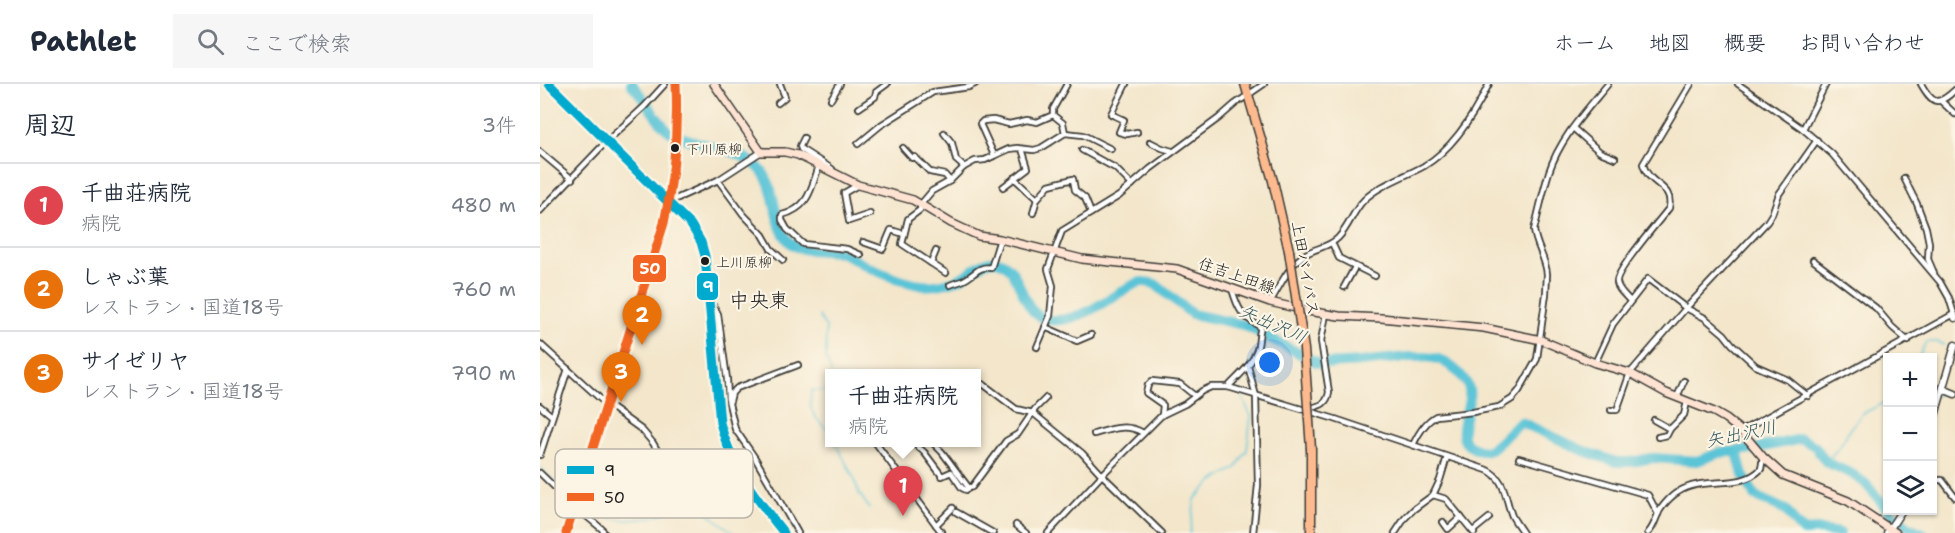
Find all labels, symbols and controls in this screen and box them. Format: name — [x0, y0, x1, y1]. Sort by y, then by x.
search box — [173, 14, 593, 68]
text: Pathlet — [30, 22, 137, 60]
icon: search — [194, 25, 227, 58]
text: ここで検索 — [242, 29, 352, 58]
text: ホーム — [1554, 29, 1616, 57]
text: 地図 — [1649, 29, 1691, 57]
text: 概要 — [1724, 29, 1766, 57]
text: お問い合わせ — [1799, 29, 1925, 57]
text: 周辺 — [24, 107, 76, 142]
text: 3件 — [482, 112, 516, 138]
place label: 下川原柳 — [686, 140, 742, 158]
marker: 下川原柳 — [669, 142, 681, 154]
text: 千曲荘病院 — [81, 178, 191, 207]
text: 1 — [39, 192, 48, 218]
text: 480 m — [451, 192, 516, 218]
text: 病院 — [81, 210, 121, 236]
street label: 上田バイパス — [1287, 219, 1324, 317]
place label: 上川原柳 — [716, 253, 772, 271]
street label: 住吉上田線 — [1196, 253, 1278, 298]
line badge: 50 — [632, 254, 667, 283]
marker: 上川原柳 — [699, 255, 711, 267]
text: 50 — [639, 258, 661, 279]
text: しゃぶ葉 — [81, 262, 169, 291]
line badge: 9 — [696, 272, 719, 301]
text: 2 — [37, 276, 51, 302]
text: 760 m — [451, 276, 516, 302]
text: 9 — [702, 276, 714, 297]
district label: 中央東 — [729, 287, 789, 313]
text: レストラン · 国道18号 — [81, 294, 284, 320]
pin: 2 — [622, 296, 662, 345]
water label: 矢出沢川 — [1235, 298, 1311, 350]
text: サイゼリヤ — [81, 346, 190, 375]
your location — [1255, 348, 1284, 377]
pin: 3 — [602, 352, 640, 402]
map controls — [1883, 353, 1937, 515]
button: + — [1883, 353, 1937, 407]
text: 3 — [37, 360, 51, 386]
text: 790 m — [451, 360, 516, 386]
popup — [825, 369, 981, 447]
text: レストラン · 国道18号 — [81, 378, 284, 404]
text: 千曲荘病院 — [848, 381, 958, 410]
button: − — [1883, 407, 1937, 461]
text: 病院 — [848, 413, 888, 439]
water label: 矢出沢川 — [1703, 415, 1779, 453]
legend — [555, 449, 753, 518]
text: 9 — [604, 460, 615, 481]
button: layers — [1883, 461, 1937, 515]
pin: 1 — [884, 466, 922, 516]
text: 50 — [604, 487, 625, 508]

